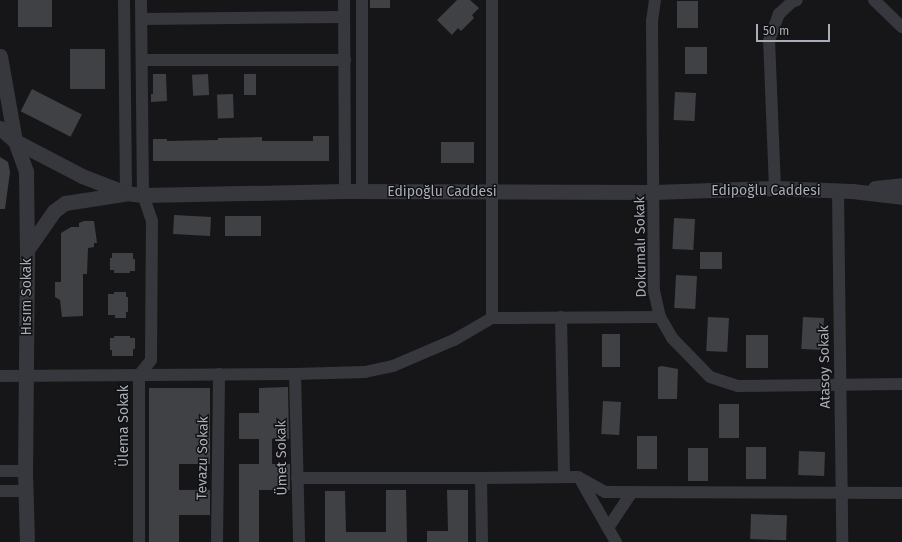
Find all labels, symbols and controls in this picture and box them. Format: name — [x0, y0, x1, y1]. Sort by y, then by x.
scale bar — [758, 16, 832, 42]
text: 50 m — [763, 24, 789, 38]
street label: Edipoğlu Caddesi — [711, 183, 821, 199]
street label: Edipoğlu Caddesi — [387, 184, 497, 200]
street label: Dokumalı Sokak — [632, 196, 650, 298]
street label: Hısım Sokak — [19, 258, 35, 336]
street label: Atasoy Sokak — [816, 325, 834, 409]
street label: Ülema Sokak — [116, 385, 132, 467]
street label: Tevazu Sokak — [194, 416, 212, 500]
street label: Ümet Sokak — [273, 420, 291, 496]

